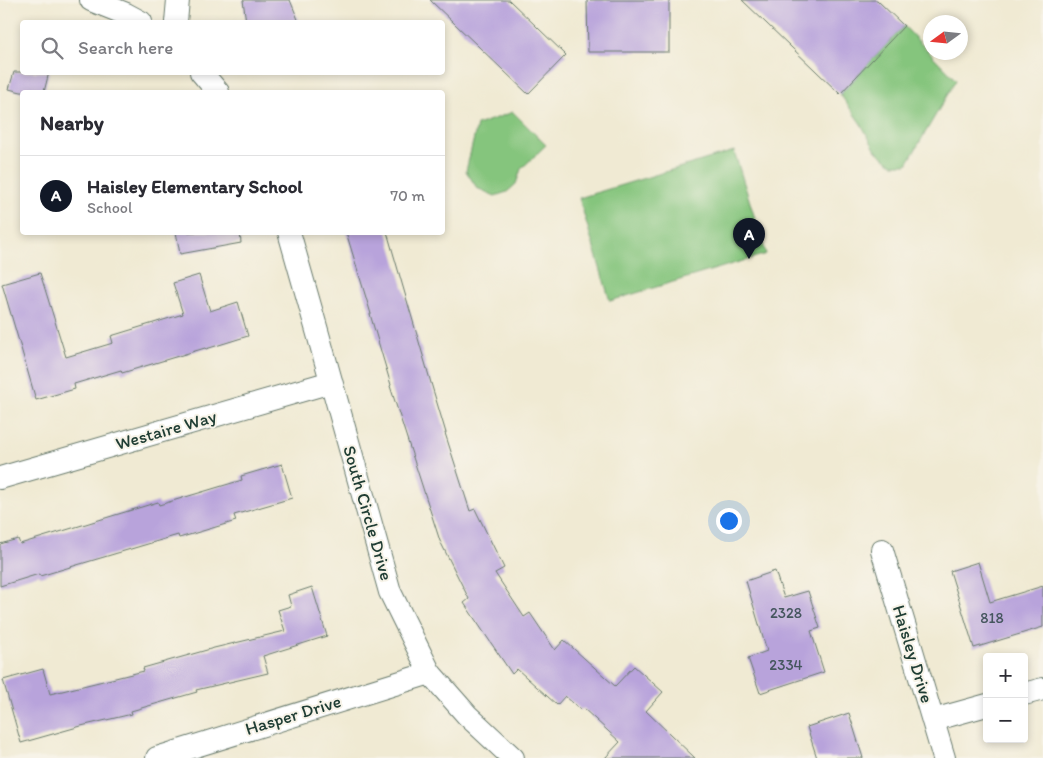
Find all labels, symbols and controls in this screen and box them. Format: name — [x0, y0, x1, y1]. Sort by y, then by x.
north arrow — [923, 15, 968, 60]
search box — [20, 20, 445, 75]
icon: search — [38, 34, 66, 62]
text: Search here — [78, 36, 173, 59]
text: Nearby — [40, 110, 104, 135]
text: Haisley Elementary School — [87, 175, 303, 198]
text: A — [51, 186, 61, 205]
text: 70 m — [390, 186, 425, 205]
text: School — [87, 198, 133, 217]
pin: A — [733, 218, 765, 259]
street label: Westaire Way — [113, 405, 220, 455]
street label: South Circle Drive — [338, 443, 398, 583]
your location — [716, 508, 742, 534]
street label: Haisley Drive — [888, 602, 938, 706]
house number: 2328 — [770, 604, 802, 622]
house number: 818 — [980, 609, 1004, 627]
map controls — [983, 653, 1028, 743]
button: + — [983, 653, 1028, 698]
house number: 2334 — [769, 656, 803, 674]
street label: Hasper Drive — [242, 690, 344, 740]
button: − — [983, 698, 1028, 743]

